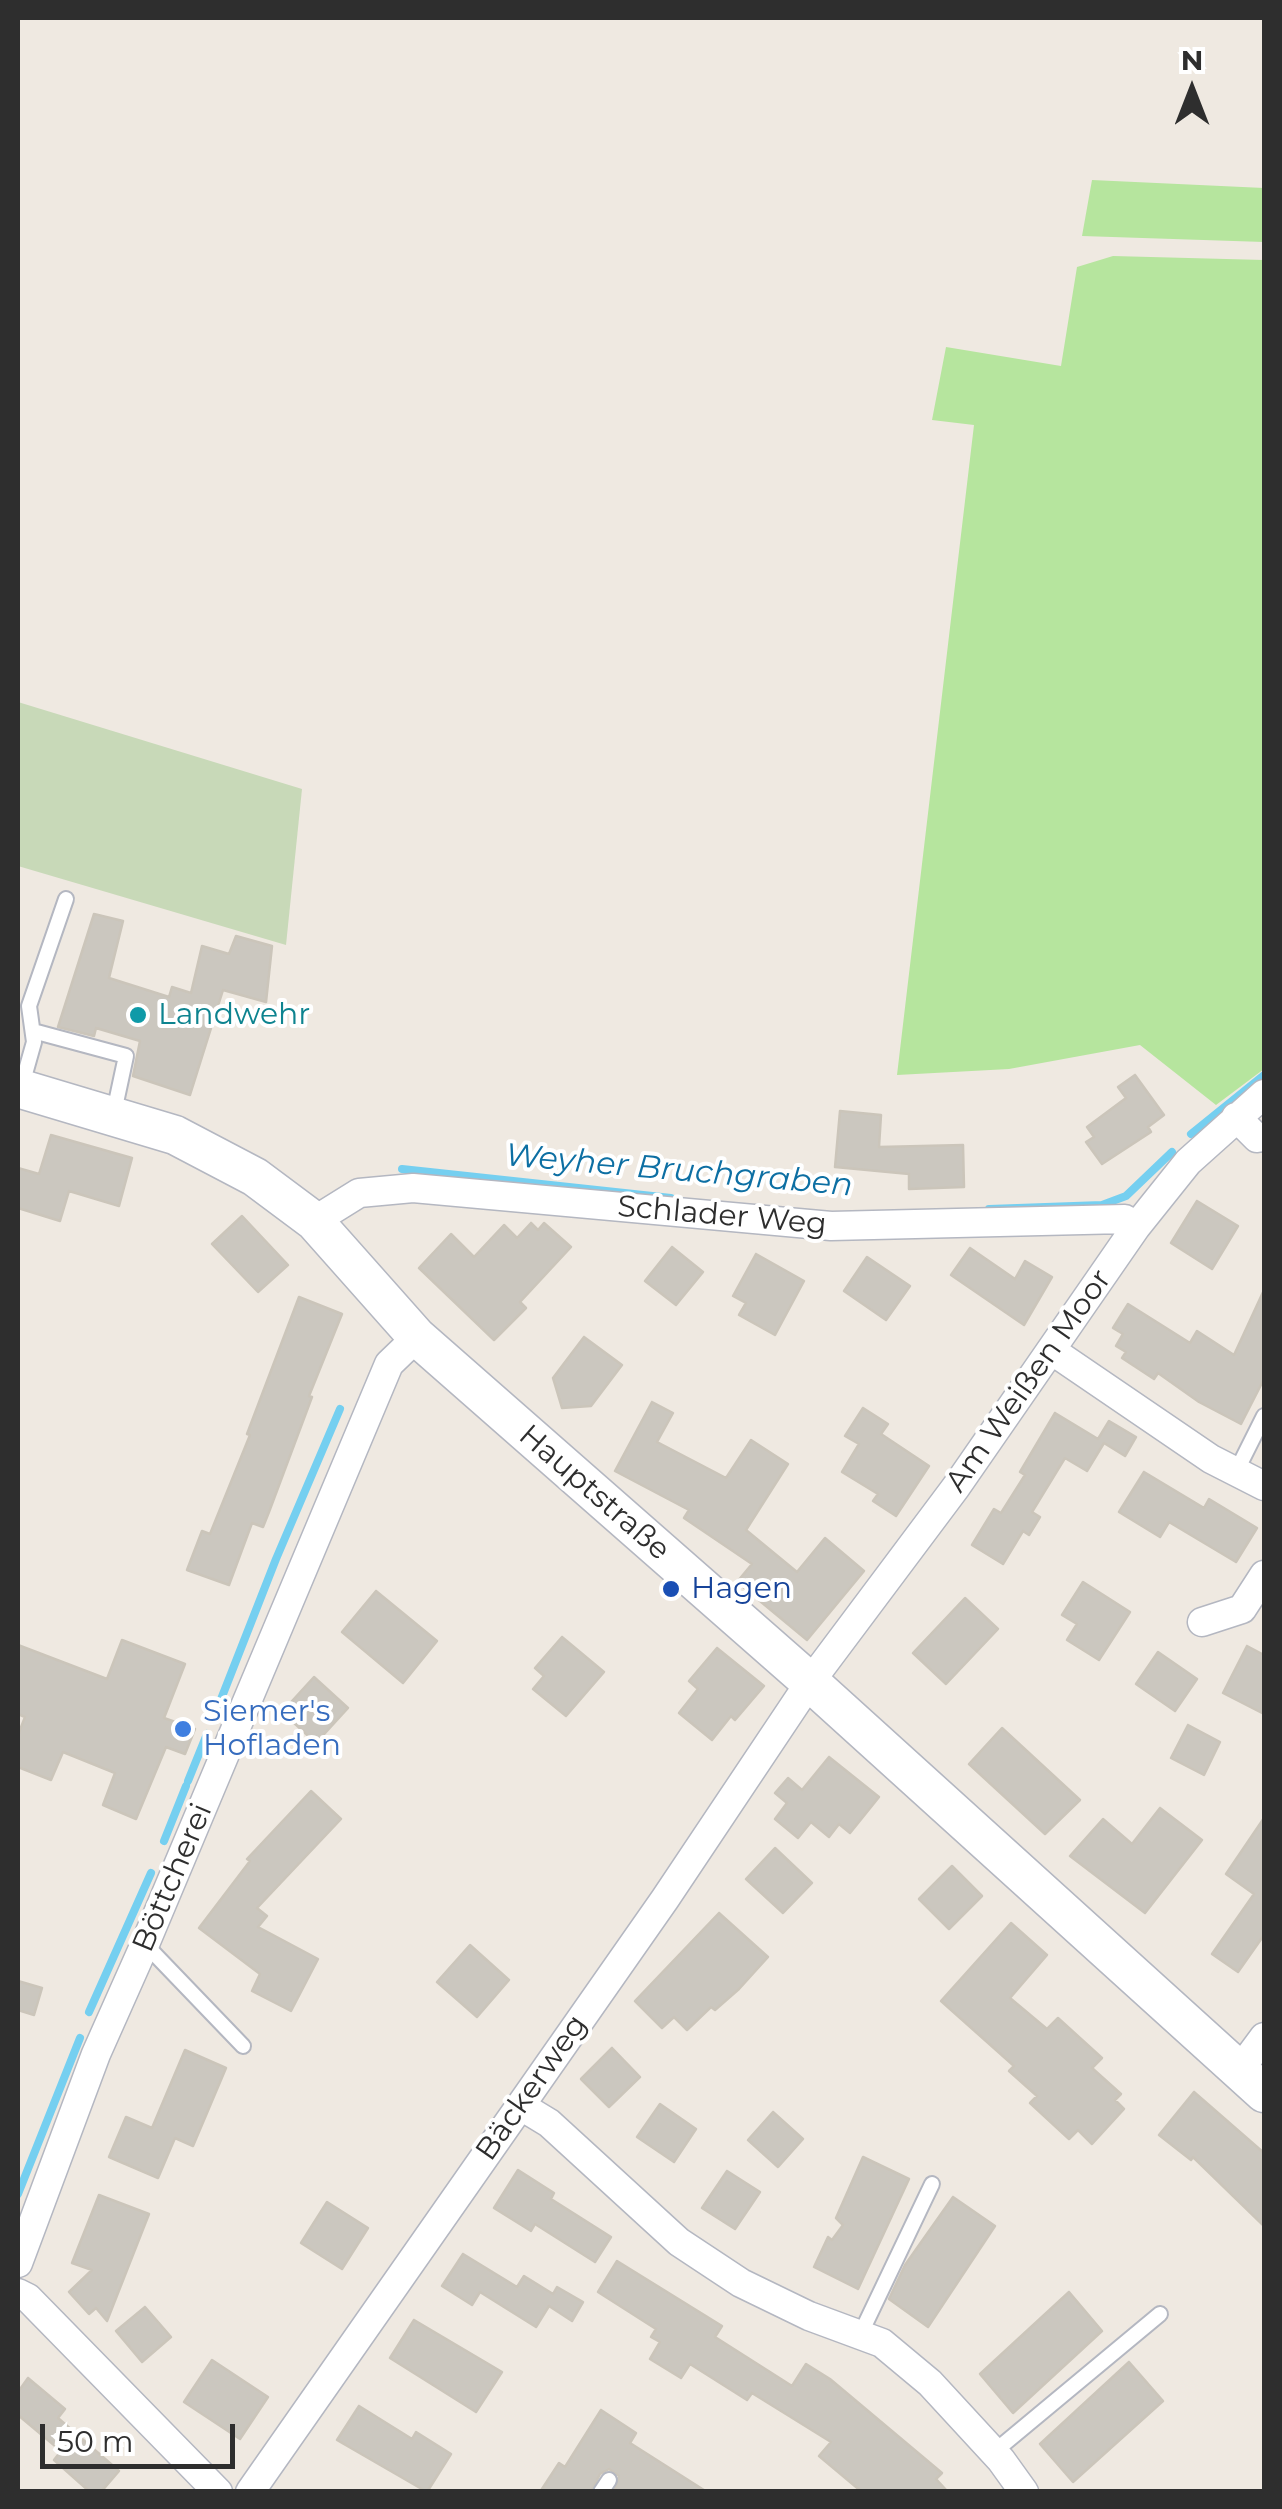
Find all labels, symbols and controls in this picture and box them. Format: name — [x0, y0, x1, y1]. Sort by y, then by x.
north arrow — [1142, 40, 1242, 140]
text: N — [1181, 43, 1203, 77]
place label: Landwehr — [158, 997, 310, 1033]
marker: Landwehr — [127, 1004, 149, 1026]
water label: Weyher Bruchgraben — [504, 1137, 854, 1205]
street label: Schlader Weg — [616, 1189, 828, 1243]
street label: Am Weißen Moor — [939, 1263, 1119, 1499]
street label: Hauptstraße — [511, 1418, 677, 1568]
place label: Hagen — [691, 1571, 792, 1607]
marker: Hagen — [660, 1578, 682, 1600]
place label: Siemer's Hofladen — [203, 1694, 341, 1764]
marker: Siemer's Hofladen — [172, 1718, 194, 1740]
street label: Böttcherei — [126, 1798, 220, 1958]
street label: Bäckerweg — [469, 2008, 595, 2168]
scale bar — [45, 2404, 240, 2466]
text: 50 m — [57, 2423, 134, 2460]

